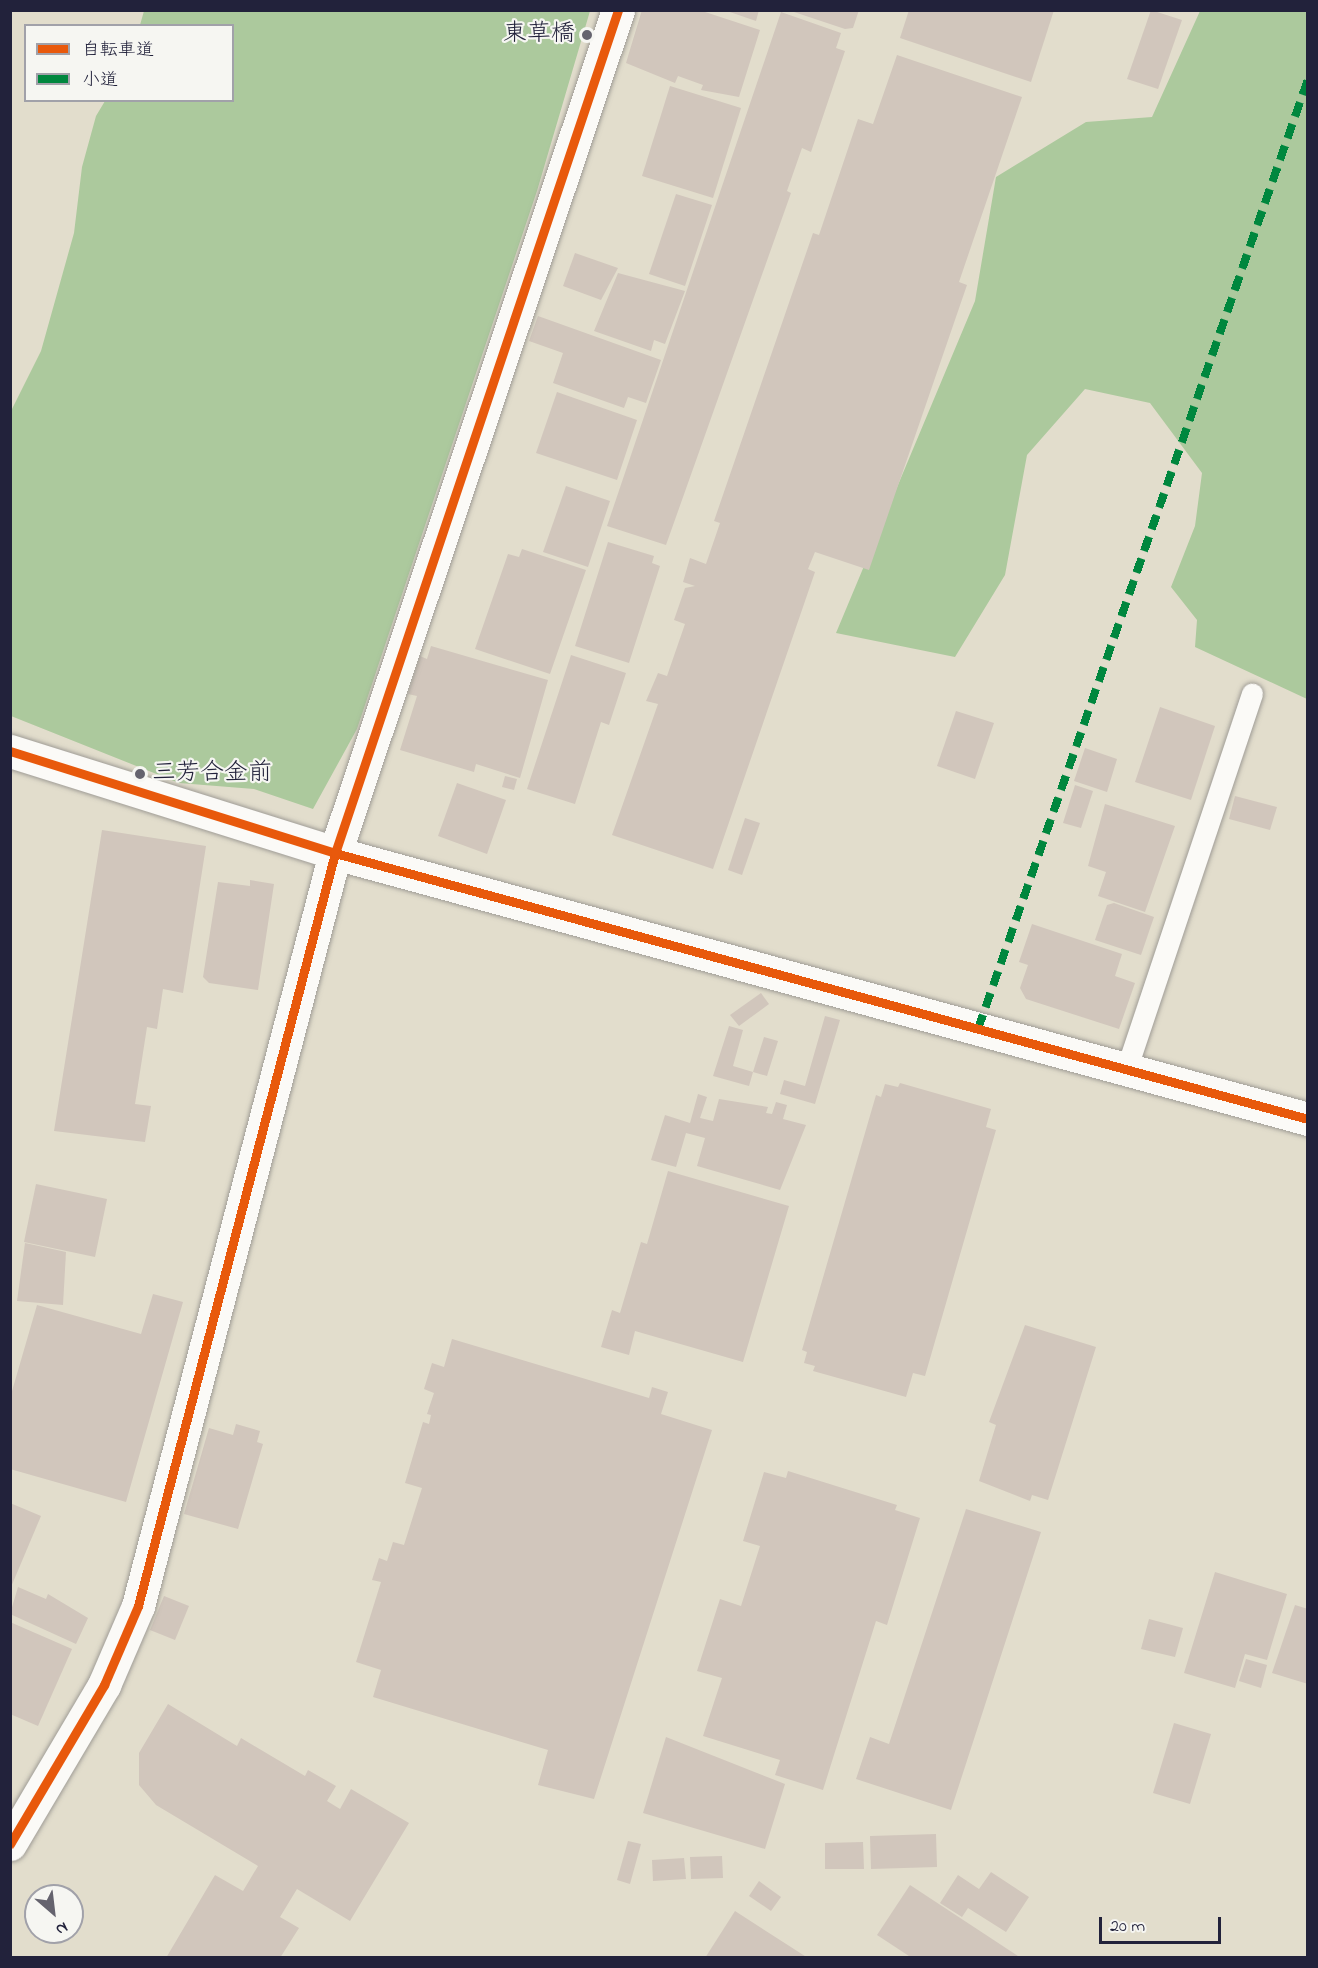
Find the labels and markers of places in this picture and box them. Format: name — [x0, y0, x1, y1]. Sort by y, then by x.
place label: 東草橋 — [503, 21, 575, 49]
marker: 東草橋 — [580, 28, 594, 42]
place label: 三芳合金前 — [152, 760, 272, 788]
marker: 三芳合金前 — [133, 767, 147, 781]

